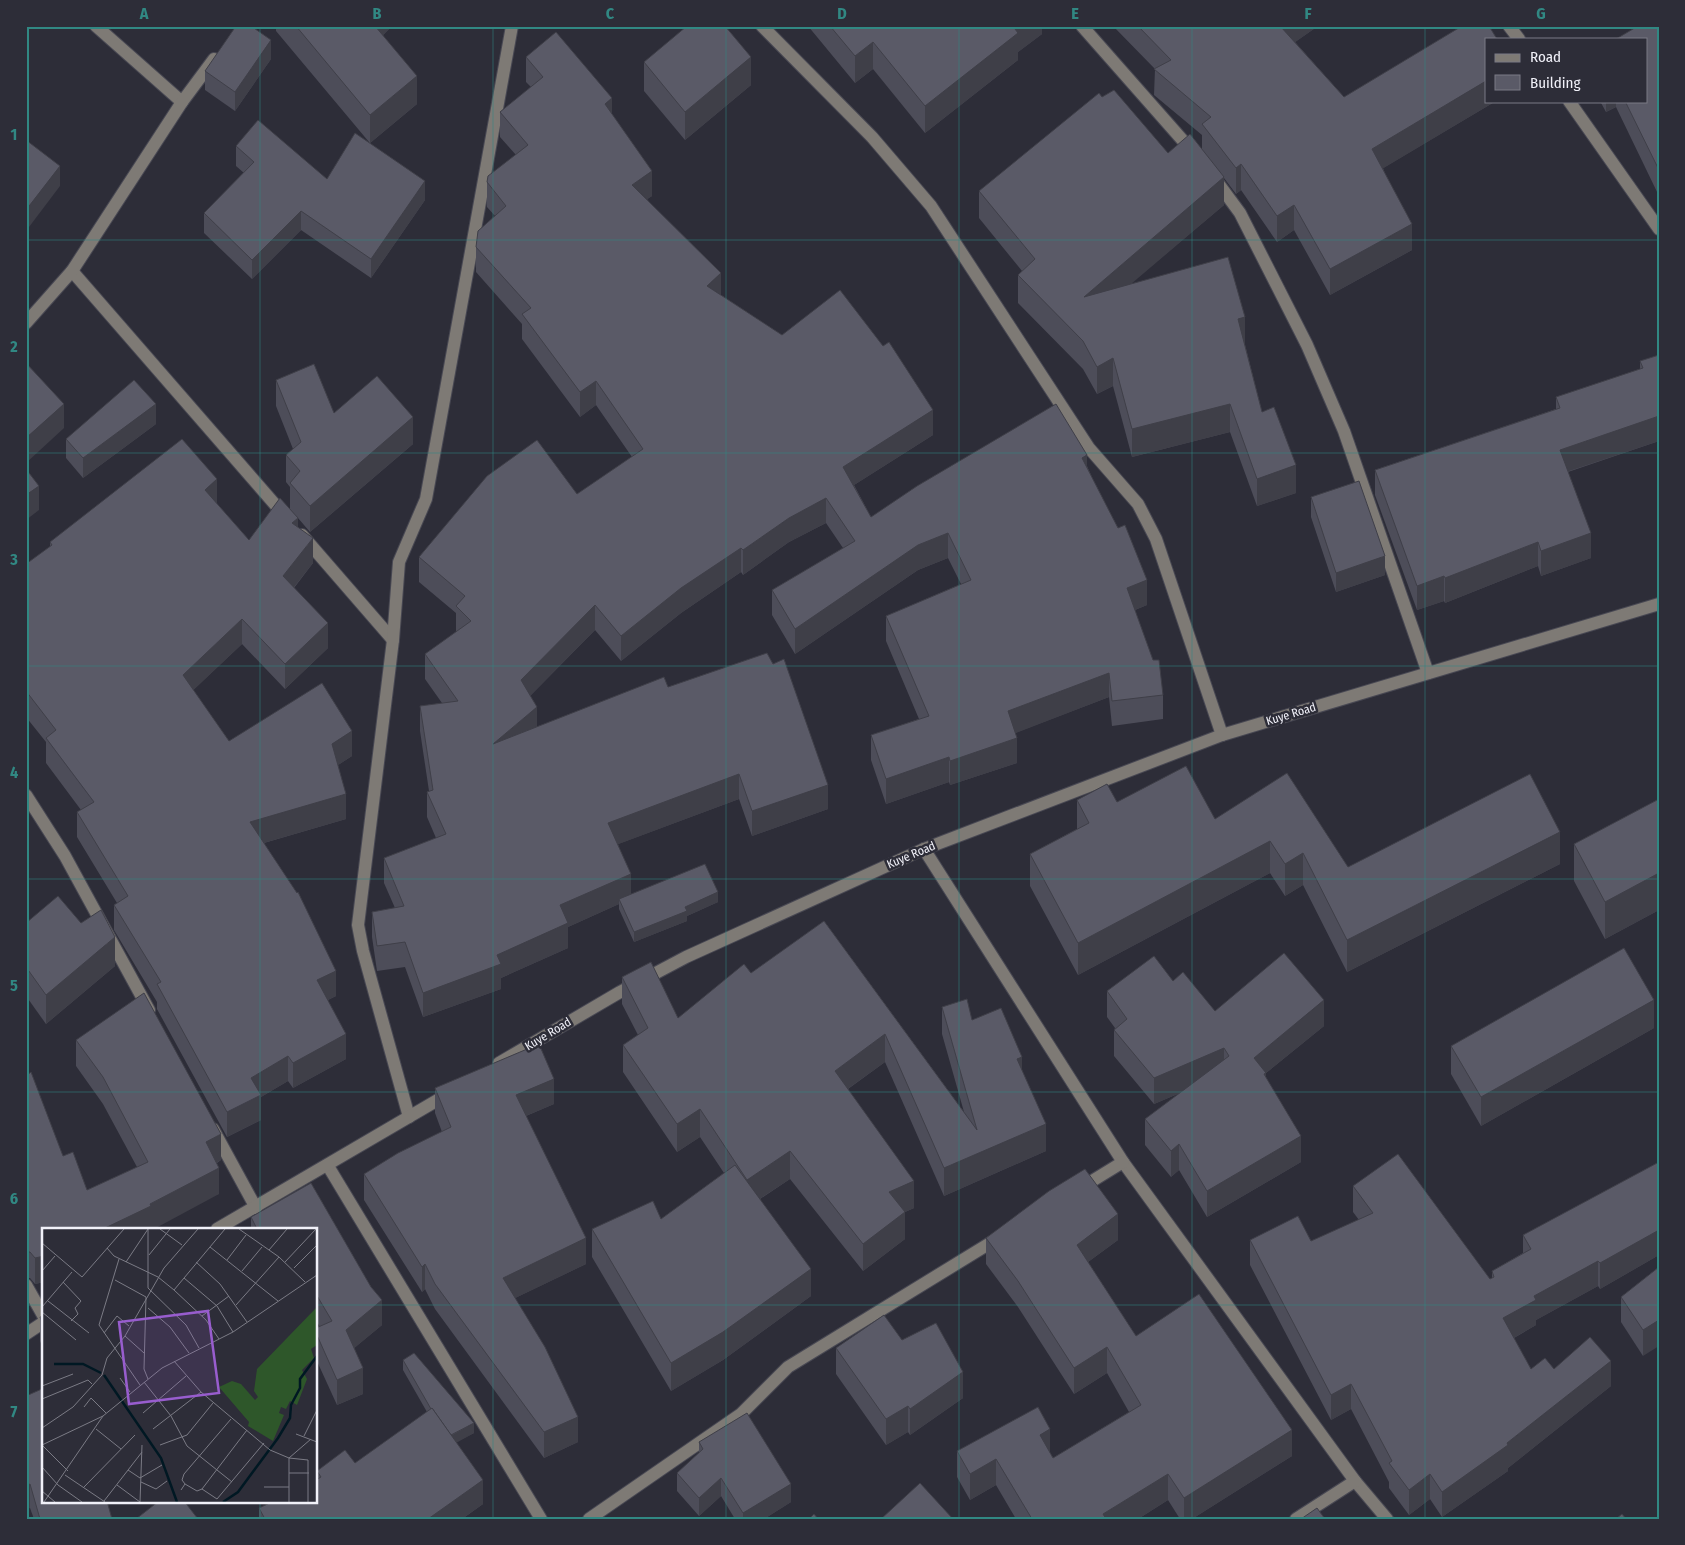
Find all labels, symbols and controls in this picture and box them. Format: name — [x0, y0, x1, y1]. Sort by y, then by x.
text: A — [139, 4, 149, 23]
text: B — [373, 4, 382, 23]
text: C — [606, 4, 615, 23]
text: D — [837, 4, 847, 23]
text: E — [1071, 4, 1079, 23]
text: F — [1304, 4, 1312, 23]
text: G — [1536, 4, 1546, 23]
legend — [1485, 38, 1648, 102]
text: Road — [1530, 48, 1561, 66]
text: Building — [1530, 74, 1581, 92]
text: 1 — [11, 125, 17, 144]
text: 2 — [9, 337, 18, 356]
text: 3 — [9, 550, 18, 569]
street label: Kuye Road — [1264, 700, 1318, 728]
text: 4 — [10, 763, 18, 782]
street label: Kuye Road — [885, 839, 937, 871]
text: 5 — [10, 976, 18, 995]
street label: Kuye Road — [522, 1015, 574, 1053]
text: 6 — [10, 1189, 18, 1208]
inset map — [42, 1228, 318, 1502]
text: 7 — [11, 1402, 18, 1421]

